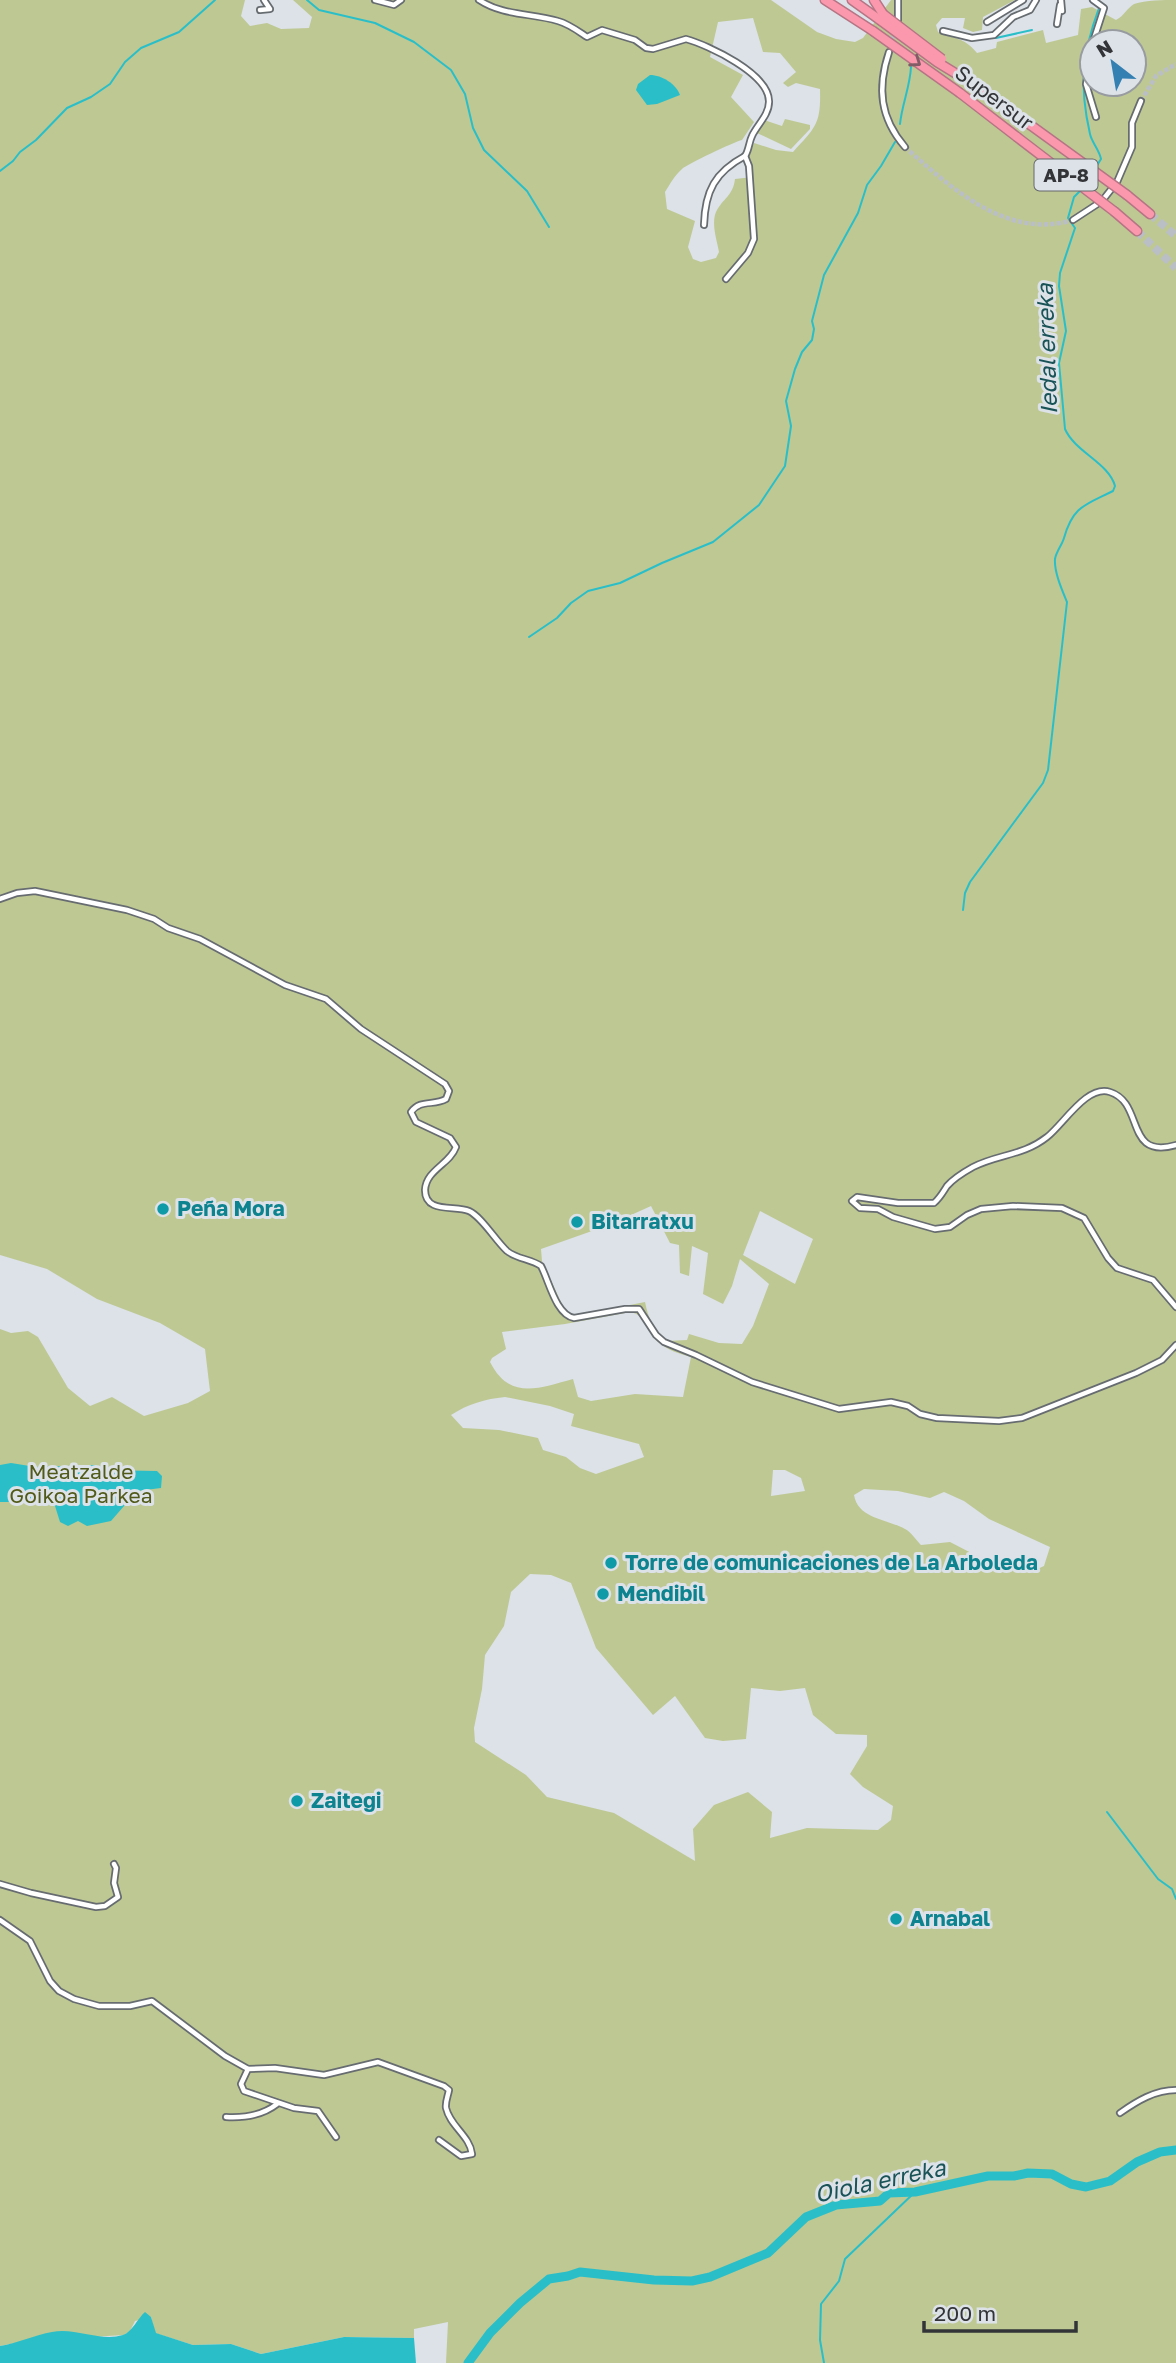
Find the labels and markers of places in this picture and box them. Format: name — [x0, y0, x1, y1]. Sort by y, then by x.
place label: Peña Mora — [177, 1195, 285, 1221]
marker: Peña Mora — [155, 1201, 171, 1217]
place label: Bitarratxu — [591, 1208, 694, 1234]
marker: Bitarratxu — [569, 1214, 585, 1230]
place label: Torre de comunicaciones de La Arboleda — [625, 1549, 1038, 1575]
marker: Torre de comunicaciones de La Arboleda — [603, 1555, 619, 1571]
place label: Mendibil — [617, 1580, 705, 1606]
marker: Mendibil — [595, 1586, 611, 1602]
place label: Zaitegi — [311, 1787, 382, 1813]
marker: Zaitegi — [289, 1793, 305, 1809]
place label: Arnabal — [910, 1905, 990, 1931]
marker: Arnabal — [888, 1911, 904, 1927]

